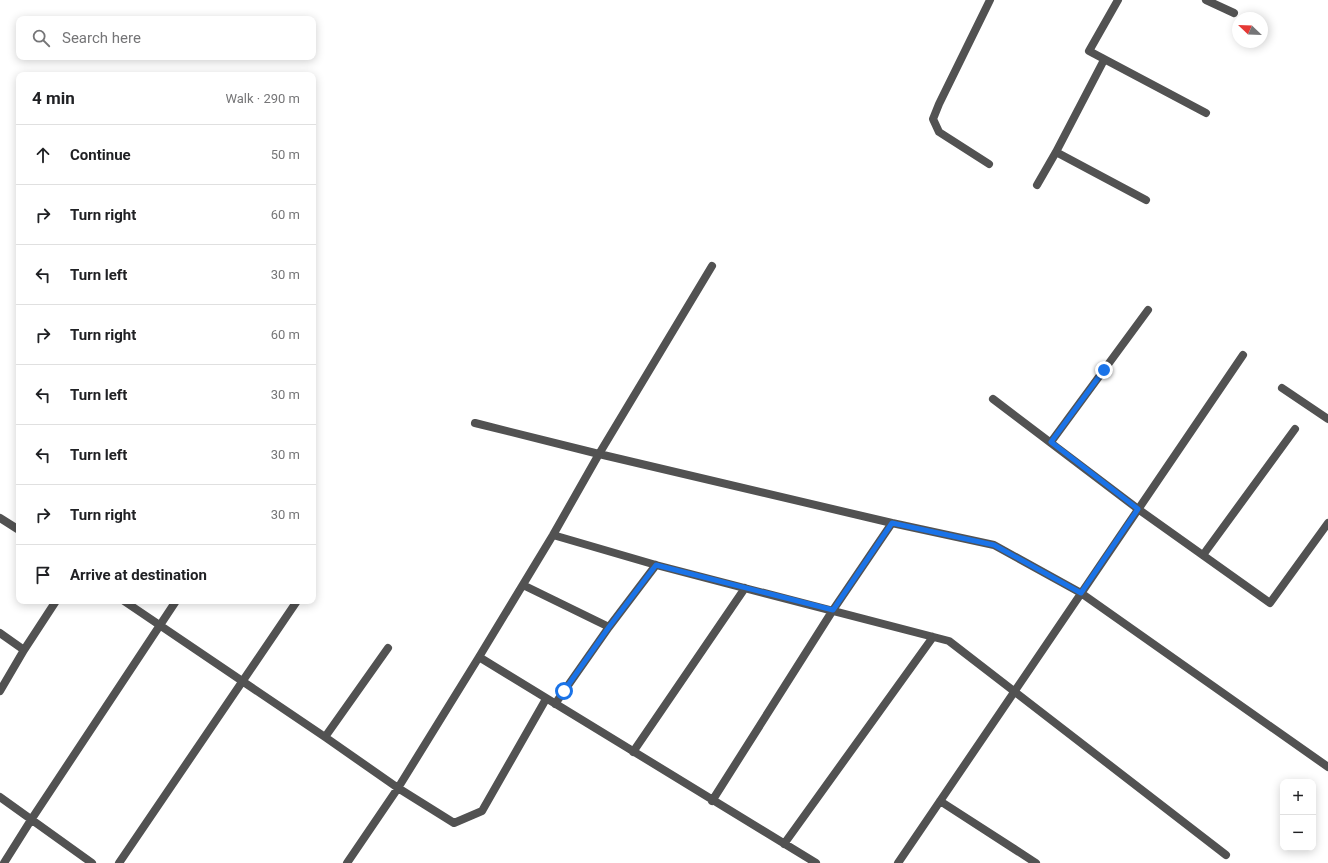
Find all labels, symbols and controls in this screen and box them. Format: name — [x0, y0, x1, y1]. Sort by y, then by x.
north arrow — [1232, 12, 1268, 48]
search box — [16, 16, 316, 60]
icon: search — [30, 27, 52, 49]
text: Search here — [62, 29, 141, 47]
text: 4 min — [32, 88, 75, 108]
text: Walk · 290 m — [225, 91, 300, 106]
icon: ahead — [32, 144, 54, 166]
text: Continue — [70, 146, 131, 164]
text: 50 m — [271, 147, 300, 162]
icon: right — [32, 204, 54, 226]
text: Turn right — [70, 206, 136, 224]
text: 60 m — [271, 207, 300, 222]
icon: left — [32, 264, 54, 286]
text: Turn left — [70, 266, 127, 284]
text: 30 m — [271, 267, 300, 282]
icon: right — [32, 324, 54, 346]
text: Turn right — [70, 326, 136, 344]
text: 60 m — [271, 327, 300, 342]
route end — [1095, 361, 1113, 379]
icon: left — [32, 384, 54, 406]
text: Turn left — [70, 386, 127, 404]
text: 30 m — [271, 387, 300, 402]
icon: left — [32, 444, 54, 466]
text: Turn left — [70, 446, 127, 464]
text: 30 m — [271, 447, 300, 462]
icon: right — [32, 504, 54, 526]
text: Turn right — [70, 506, 136, 524]
text: 30 m — [271, 507, 300, 522]
icon: arrive — [32, 564, 54, 586]
text: Arrive at destination — [70, 566, 207, 584]
route start — [555, 682, 573, 700]
map controls — [1280, 779, 1316, 851]
button: + — [1280, 779, 1316, 815]
button: − — [1280, 815, 1316, 851]

